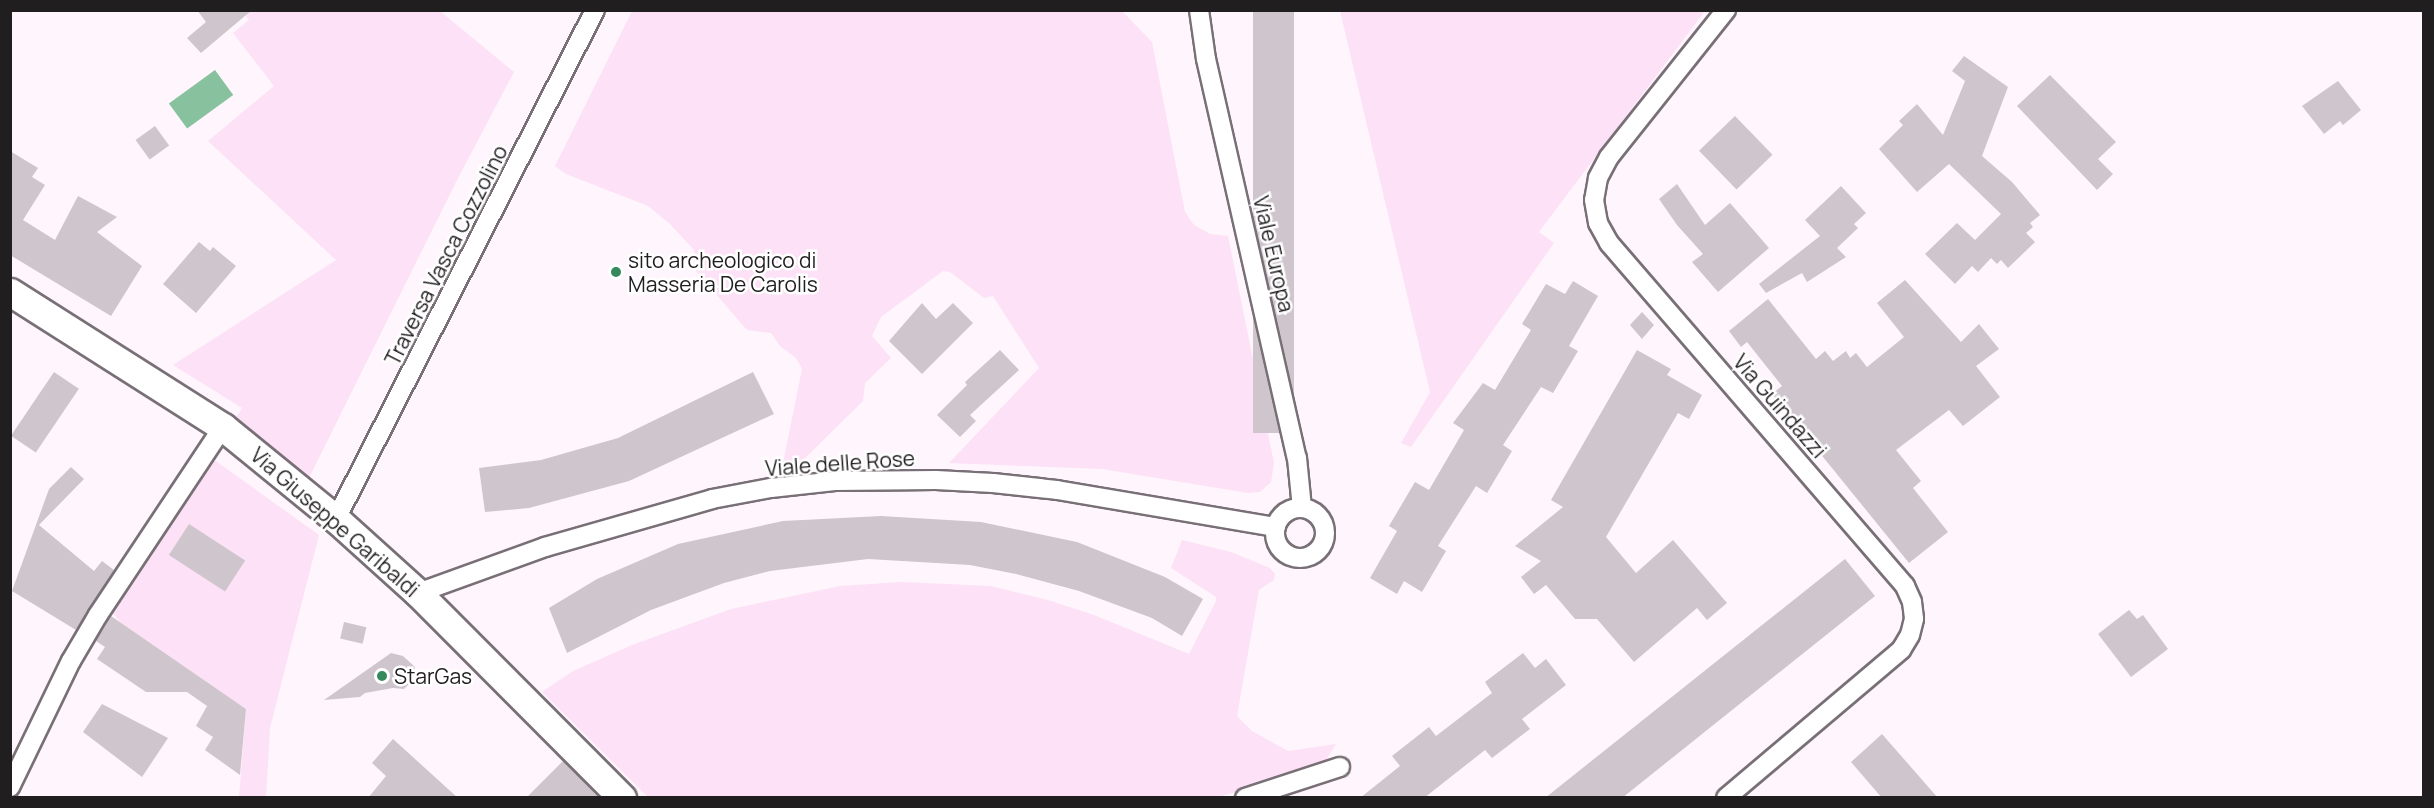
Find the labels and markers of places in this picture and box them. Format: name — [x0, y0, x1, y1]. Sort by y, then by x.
place label: sito archeologico di Masseria De Carolis — [628, 247, 818, 297]
marker: sito archeologico di Masseria De Carolis — [609, 265, 623, 279]
place label: StarGas — [394, 663, 472, 689]
marker: StarGas — [375, 669, 389, 683]

